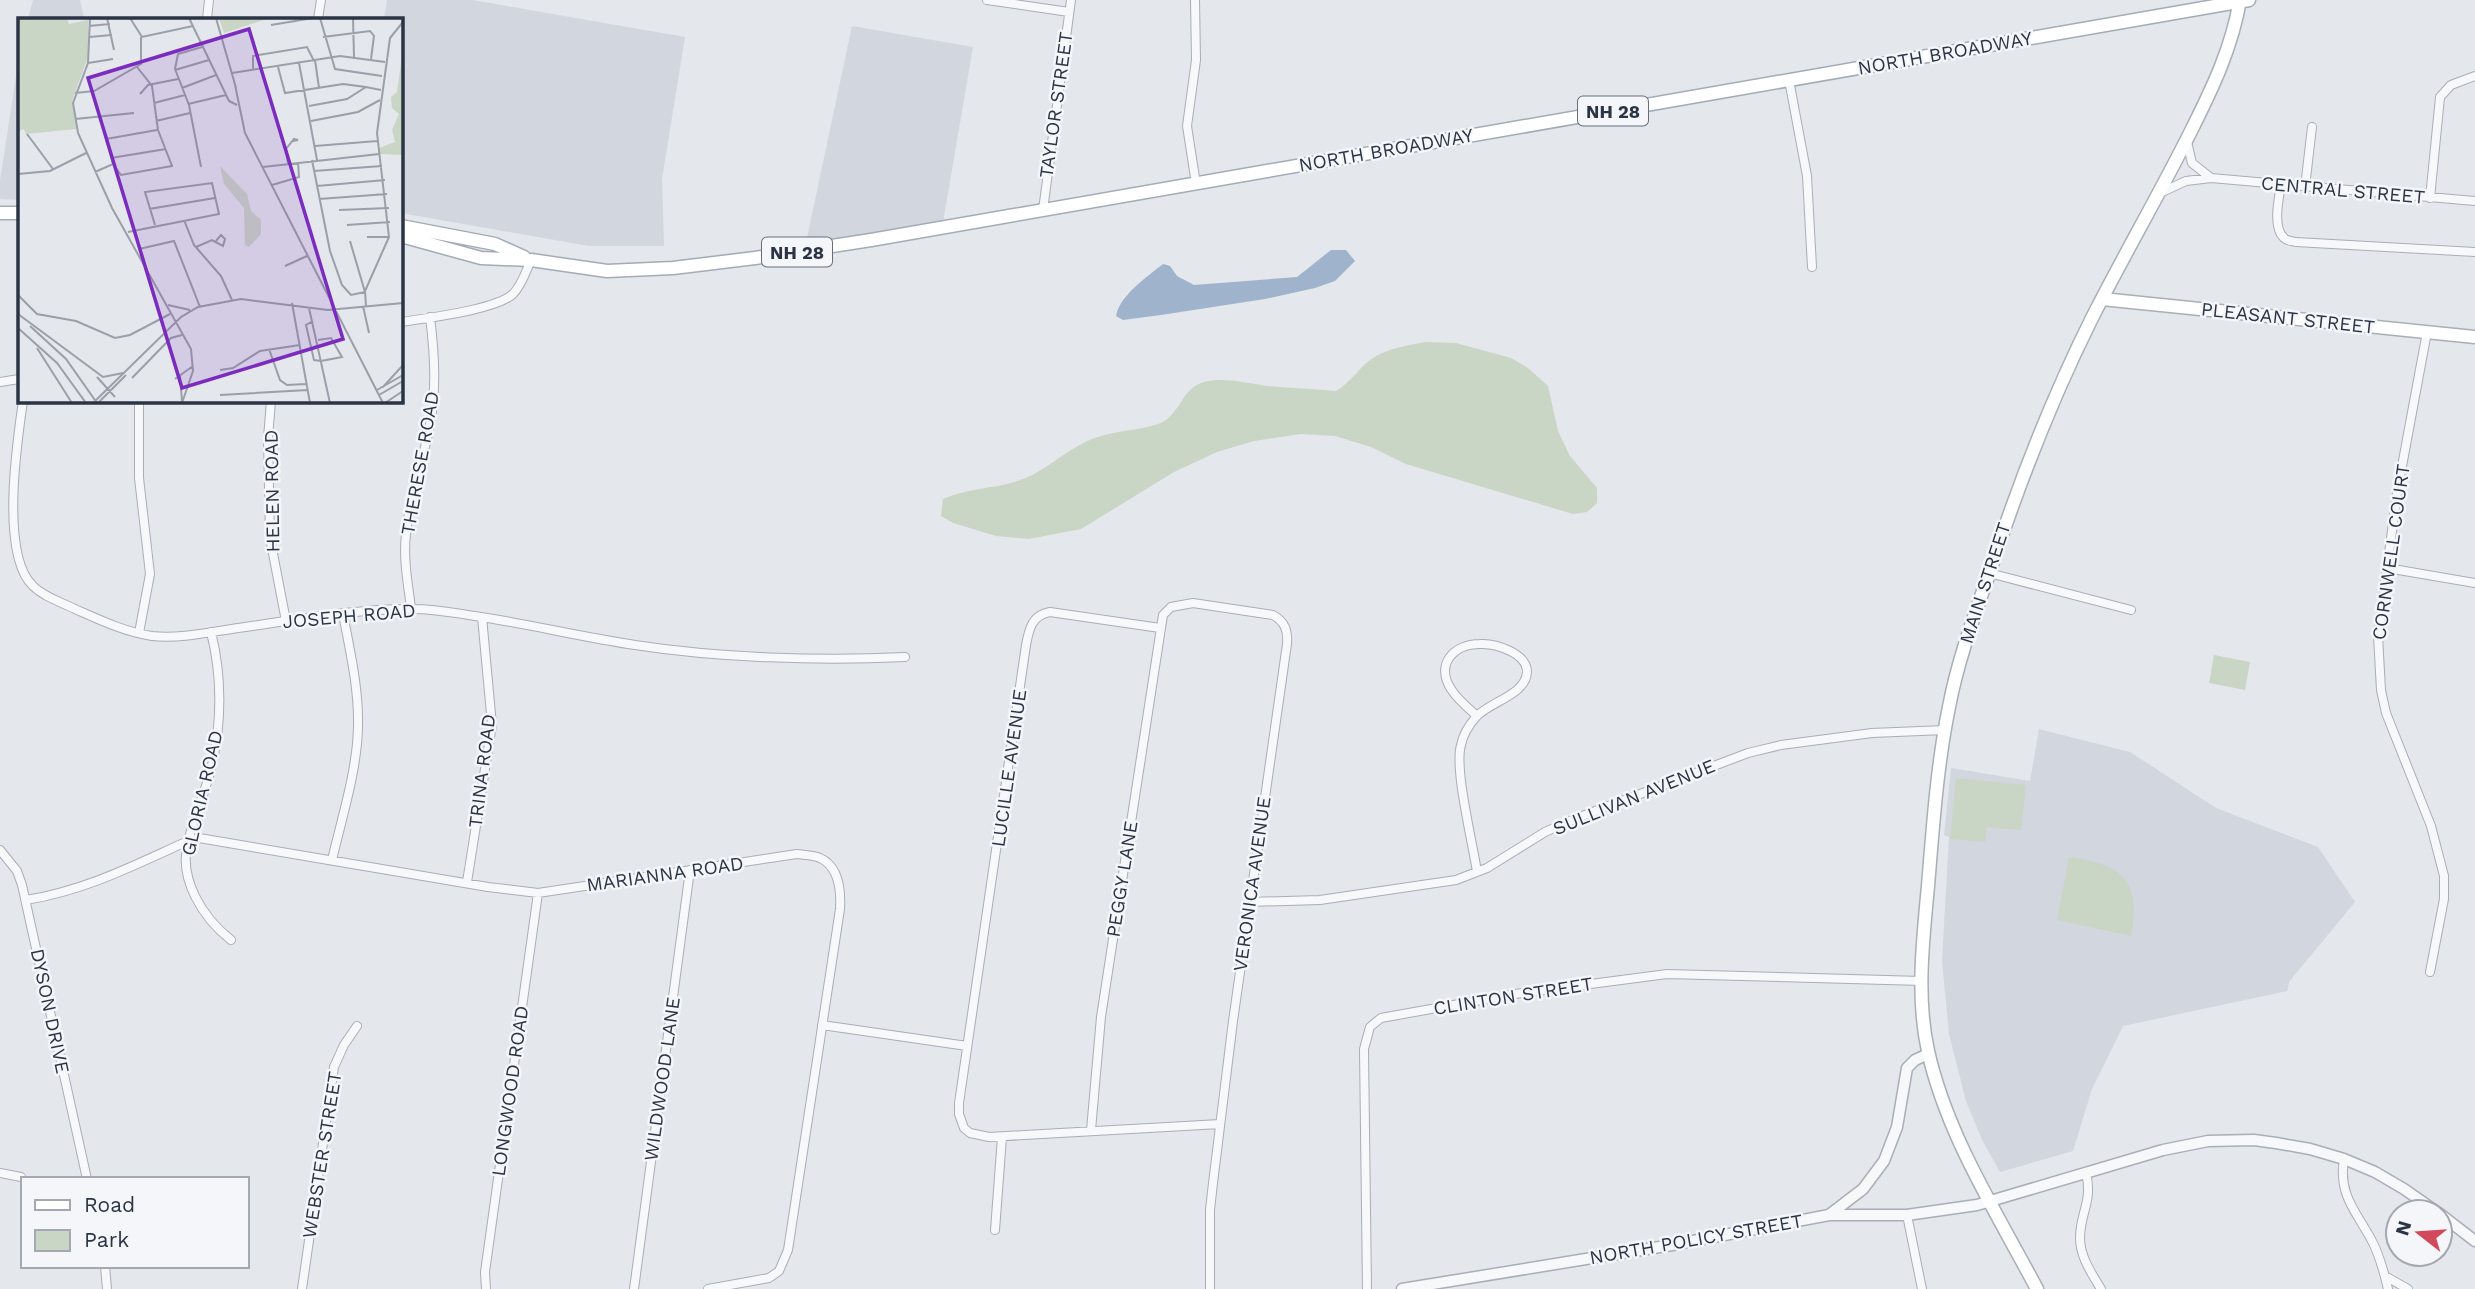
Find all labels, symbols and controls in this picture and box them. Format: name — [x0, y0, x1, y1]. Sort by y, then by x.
inset map — [18, 18, 402, 402]
street label: NORTH BROADWAY — [1856, 26, 2034, 80]
street label: TAYLOR STREET — [1034, 30, 1078, 180]
road number: NH 28 — [1578, 96, 1648, 126]
street label: NORTH BROADWAY — [1297, 123, 1475, 177]
street label: CENTRAL STREET — [2260, 171, 2426, 209]
road number: NH 28 — [762, 238, 832, 266]
street label: PLEASANT STREET — [2200, 297, 2376, 339]
street label: THERESE ROAD — [396, 389, 444, 537]
street label: HELEN ROAD — [259, 430, 285, 552]
street label: CORNWELL COURT — [2367, 463, 2415, 641]
street label: MAIN STREET — [1955, 519, 2015, 647]
street label: JOSEPH ROAD — [281, 599, 417, 633]
street label: LUCILLE AVENUE — [987, 688, 1031, 848]
street label: TRINA ROAD — [464, 713, 500, 829]
street label: GLORIA ROAD — [176, 728, 228, 858]
street label: SULLIVAN AVENUE — [1550, 754, 1718, 840]
street label: VERONICA AVENUE — [1228, 795, 1276, 973]
street label: PEGGY LANE — [1101, 819, 1143, 939]
street label: MARIANNA ROAD — [585, 852, 745, 896]
street label: DYSON DRIVE — [26, 946, 74, 1076]
street label: CLINTON STREET — [1432, 972, 1594, 1020]
street label: WILDWOOD LANE — [639, 995, 685, 1163]
street label: LONGWOOD ROAD — [487, 1004, 533, 1178]
street label: WEBSTER STREET — [297, 1070, 347, 1240]
legend — [21, 1177, 248, 1268]
text: Road — [84, 1192, 135, 1217]
north arrow — [2384, 1198, 2454, 1268]
street label: NORTH POLICY STREET — [1588, 1209, 1804, 1269]
text: N — [2390, 1218, 2416, 1238]
text: Park — [84, 1227, 129, 1252]

